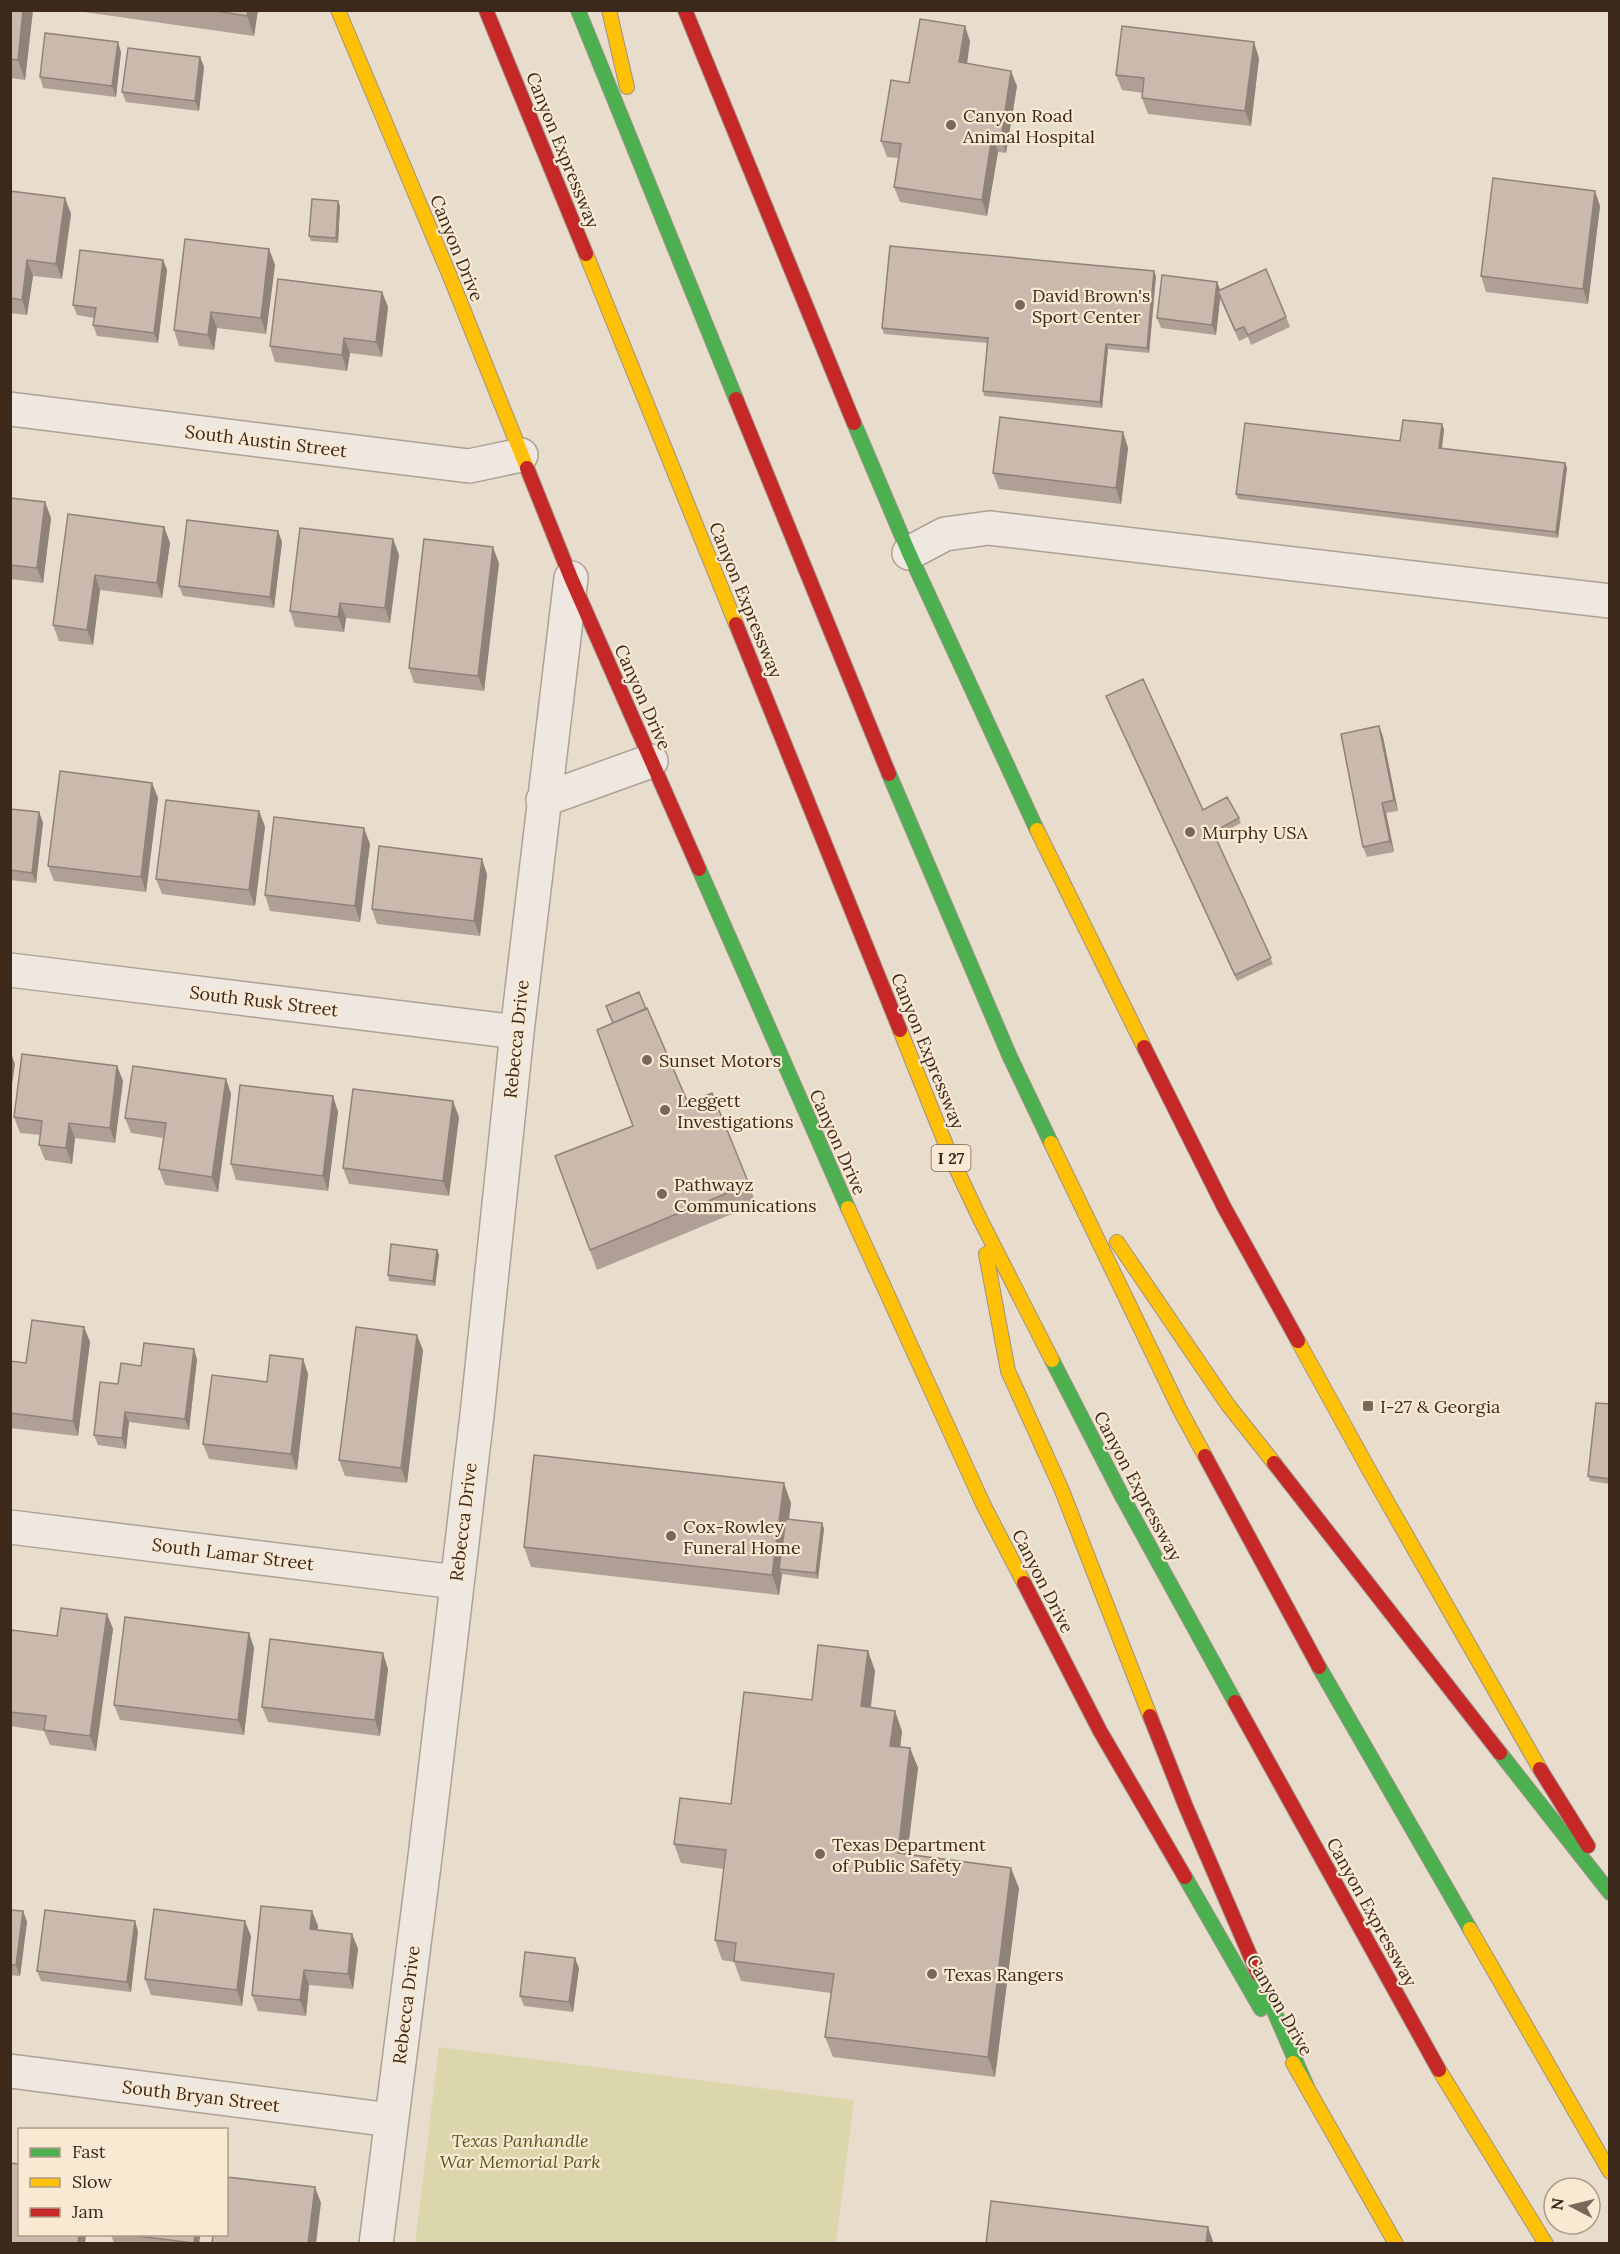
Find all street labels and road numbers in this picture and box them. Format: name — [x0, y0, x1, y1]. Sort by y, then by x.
street label: Canyon Expressway — [521, 68, 605, 232]
street label: Canyon Drive — [425, 191, 489, 305]
street label: South Austin Street — [184, 420, 348, 462]
street label: Canyon Expressway — [704, 518, 788, 682]
street label: Canyon Drive — [609, 641, 677, 754]
street label: Canyon Expressway — [886, 969, 970, 1133]
street label: Rebecca Drive — [498, 978, 534, 1099]
street label: South Rusk Street — [188, 980, 340, 1022]
street label: Canyon Drive — [804, 1086, 872, 1199]
road number: I 27 — [932, 1145, 970, 1171]
street label: Canyon Expressway — [1089, 1407, 1187, 1565]
street label: Rebecca Drive — [444, 1461, 482, 1583]
street label: Canyon Drive — [1007, 1525, 1079, 1637]
street label: South Lamar Street — [151, 1533, 315, 1575]
street label: Canyon Expressway — [1322, 1834, 1423, 1991]
street label: Rebecca Drive — [387, 1944, 425, 2066]
street label: Canyon Drive — [1242, 1950, 1318, 2060]
street label: South Bryan Street — [121, 2075, 281, 2117]

